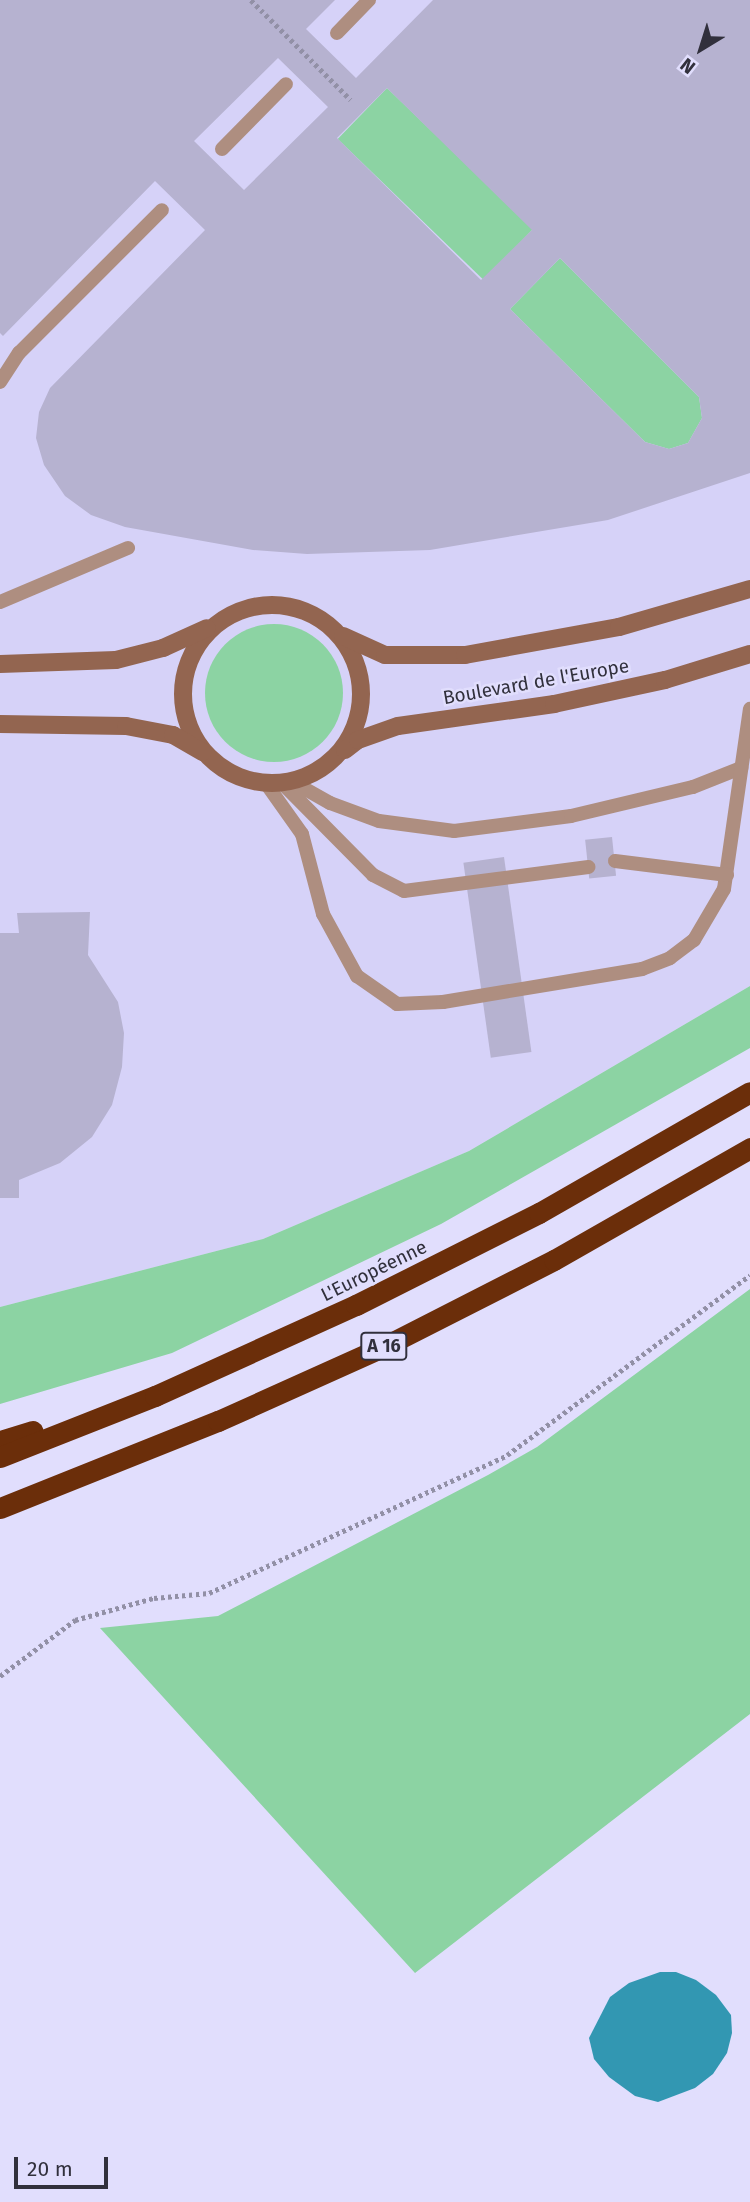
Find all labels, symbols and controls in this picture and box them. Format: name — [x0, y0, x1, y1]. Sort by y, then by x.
north arrow — [666, 14, 736, 84]
text: N — [676, 53, 700, 79]
street label: Boulevard de l'Europe — [441, 654, 631, 710]
street label: L'Européenne — [317, 1236, 431, 1306]
road number: A 16 — [360, 1331, 408, 1360]
scale bar — [18, 2142, 112, 2186]
text: 20 m — [27, 2156, 73, 2182]

